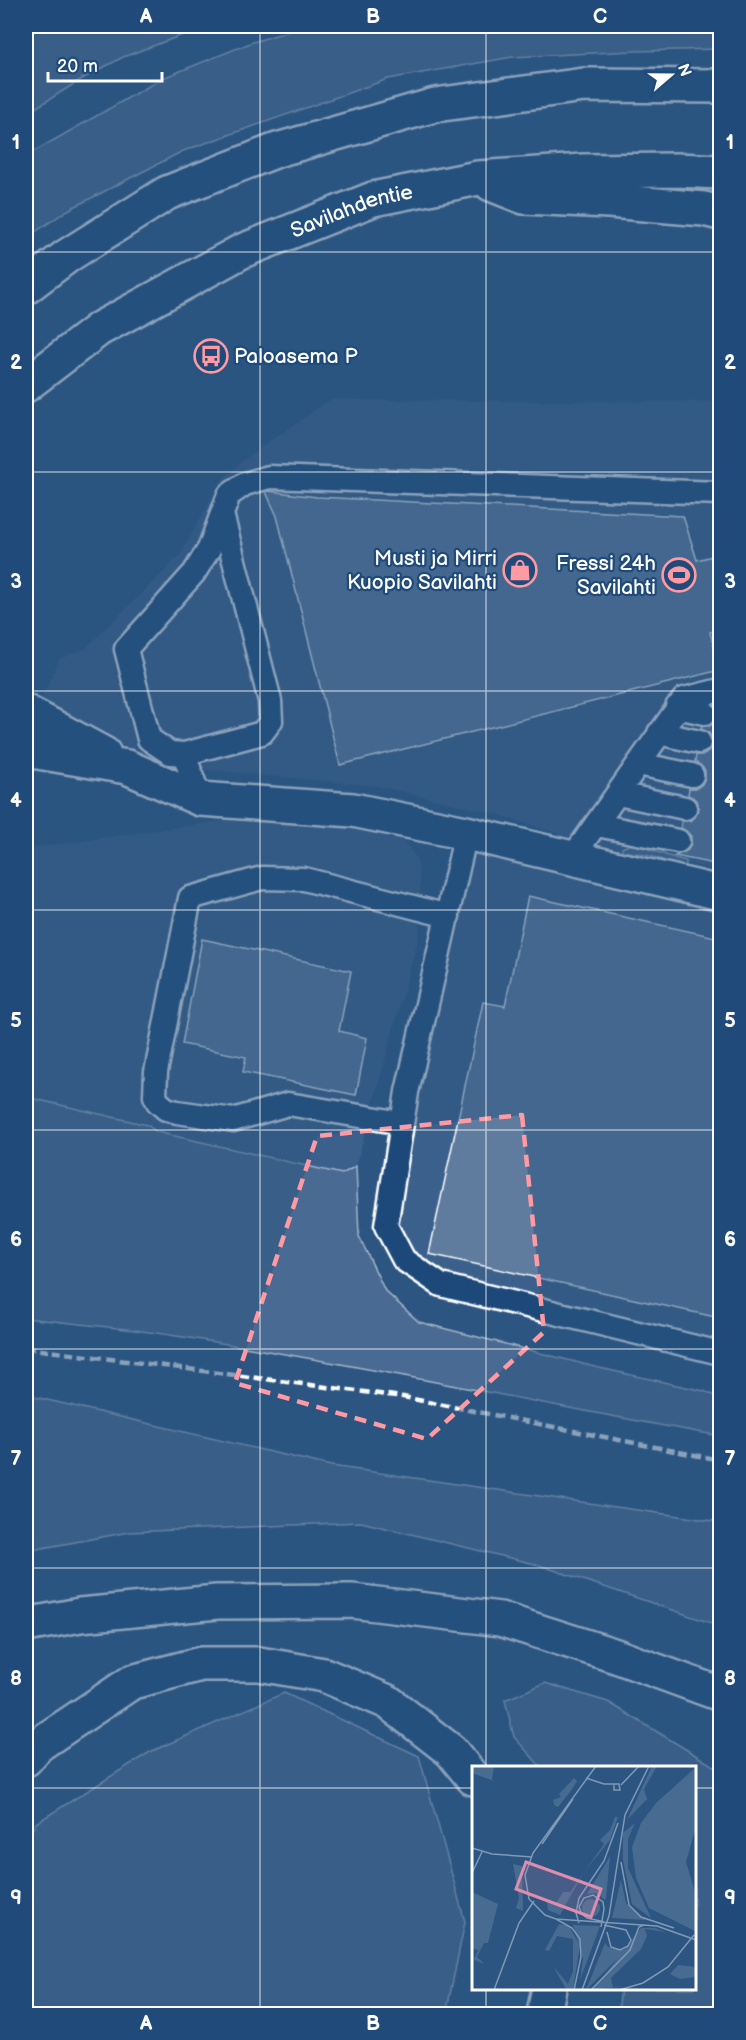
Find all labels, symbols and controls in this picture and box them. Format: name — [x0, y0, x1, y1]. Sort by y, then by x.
text: A — [139, 5, 153, 29]
text: B — [366, 5, 380, 29]
text: C — [593, 5, 607, 29]
scale bar — [48, 45, 162, 83]
north arrow — [641, 45, 701, 105]
text: 20 m — [57, 56, 98, 77]
text: N — [673, 61, 695, 79]
text: 1 — [12, 131, 20, 155]
text: 1 — [726, 131, 734, 155]
street label: Savilahdentie — [287, 179, 415, 243]
bus stop icon: Paloasema P — [193, 338, 229, 374]
place label: Paloasema P — [234, 344, 358, 369]
text: 2 — [10, 351, 22, 375]
text: 2 — [724, 351, 736, 375]
place label: Musti ja Mirri Kuopio Savilahti — [347, 546, 497, 595]
place label: Fressi 24h Savilahti — [556, 551, 656, 600]
shop icon: Musti ja Mirri Kuopio Savilahti — [502, 552, 538, 588]
sports icon: Fressi 24h Savilahti — [661, 557, 697, 593]
text: 3 — [10, 570, 22, 594]
text: 3 — [724, 570, 736, 594]
text: 4 — [10, 789, 22, 813]
text: 4 — [724, 789, 736, 813]
text: 5 — [10, 1009, 22, 1033]
text: 5 — [724, 1009, 736, 1033]
text: 6 — [10, 1228, 22, 1252]
text: 6 — [724, 1228, 736, 1252]
text: 7 — [10, 1447, 22, 1471]
text: 7 — [724, 1447, 736, 1471]
text: 8 — [10, 1667, 22, 1691]
text: 8 — [724, 1667, 736, 1691]
inset map — [472, 1766, 695, 1989]
text: 9 — [10, 1886, 22, 1910]
text: 9 — [724, 1886, 736, 1910]
text: A — [139, 2012, 153, 2036]
text: B — [366, 2012, 380, 2036]
text: C — [593, 2012, 607, 2036]

